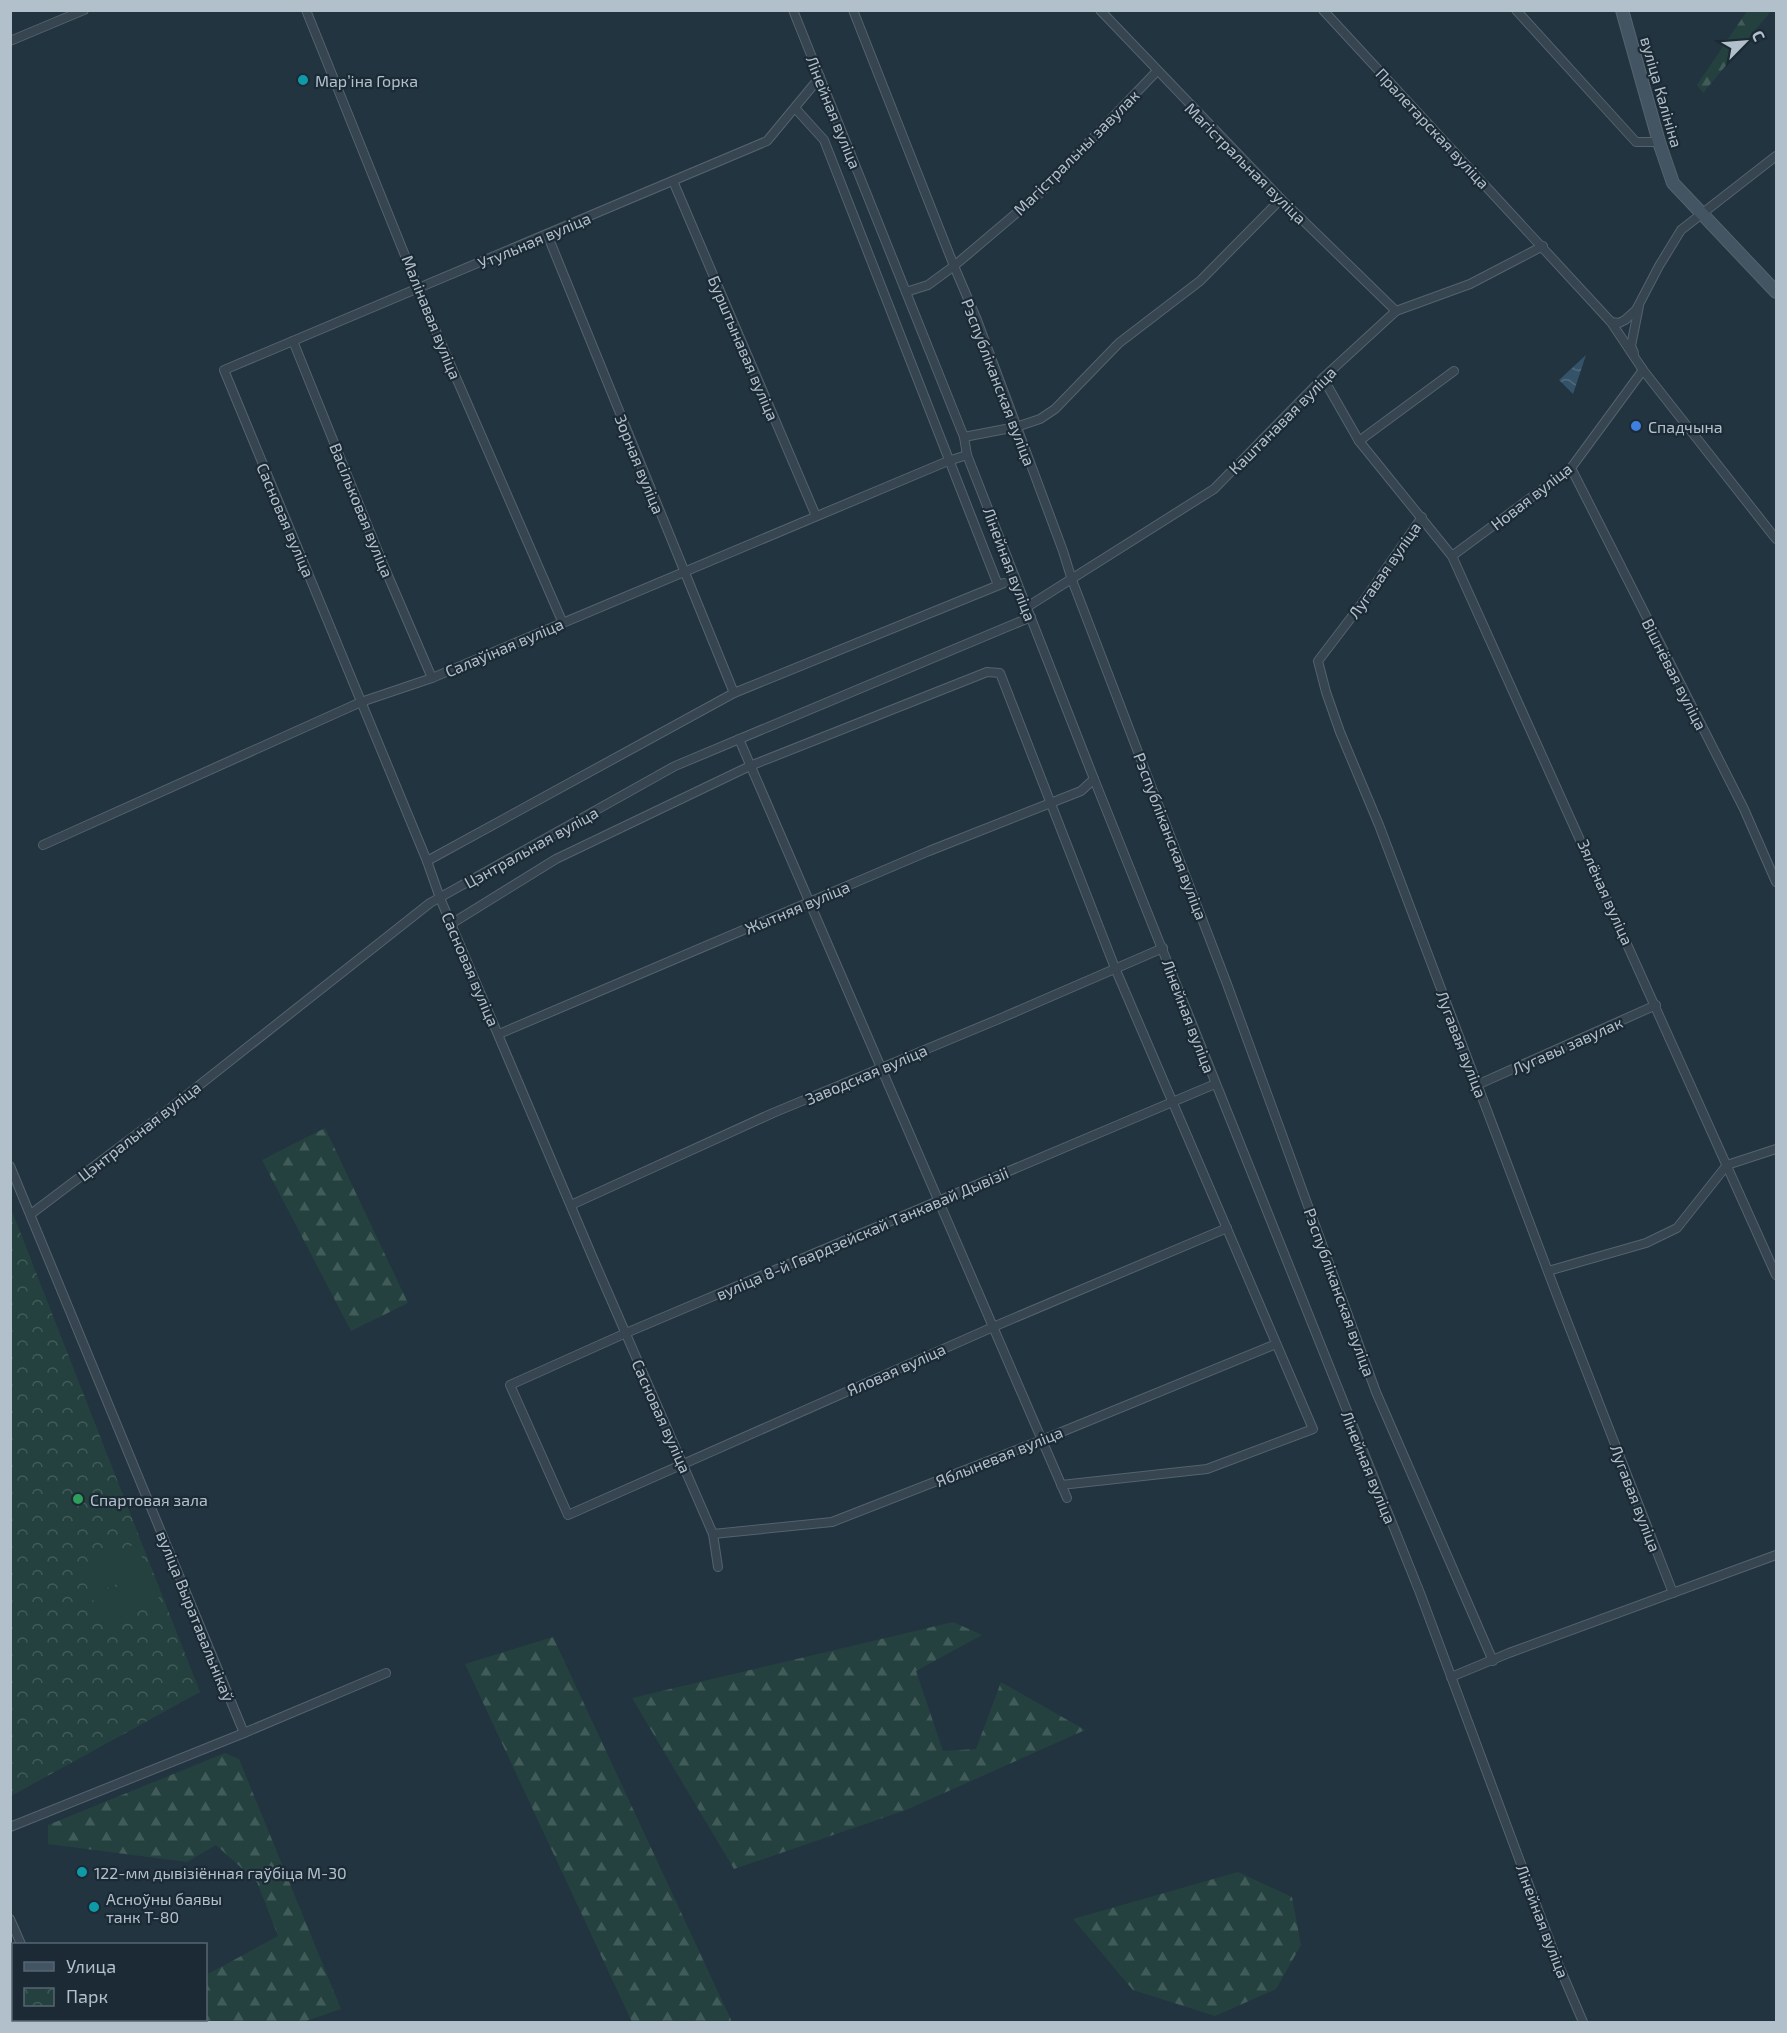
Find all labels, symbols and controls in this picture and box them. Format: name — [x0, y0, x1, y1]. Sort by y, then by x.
north arrow — [1715, 12, 1775, 72]
text: С — [1748, 27, 1770, 44]
street label: вуліца Калініна — [1636, 34, 1687, 150]
street label: Лінейная вуліца — [802, 53, 865, 172]
street label: Пралетарская вуліца — [1372, 64, 1494, 193]
place label: Марʼіна Горка — [315, 71, 418, 90]
marker: Марʼіна Горка — [296, 73, 310, 87]
street label: Магістральны завулак — [1009, 85, 1144, 219]
street label: Магістральная вуліца — [1181, 98, 1311, 228]
street label: Утульная вуліца — [475, 208, 594, 273]
street label: Малінавая вуліца — [398, 252, 466, 382]
street label: Бурштынавая вуліца — [704, 273, 783, 424]
street label: Рэспубліканская вуліца — [957, 296, 1040, 469]
street label: Каштанавая вуліца — [1224, 362, 1340, 478]
street label: Зорная вуліца — [610, 411, 669, 517]
place label: Спадчына — [1648, 417, 1723, 436]
marker: Спадчына — [1629, 419, 1643, 433]
street label: Васільковая вуліца — [325, 440, 398, 580]
street label: Новая вуліца — [1487, 458, 1576, 534]
street label: Сасновая вуліца — [252, 460, 319, 580]
street label: Лінейная вуліца — [979, 504, 1040, 624]
street label: Лугавая вуліца — [1344, 518, 1425, 622]
street label: Салаўіная вуліца — [442, 613, 566, 681]
street label: Вішнёвая вуліца — [1638, 615, 1711, 733]
street label: Рэспубліканская вуліца — [1129, 750, 1212, 923]
street label: Цэнтральная вуліца — [461, 802, 602, 893]
street label: Зялёная вуліца — [1573, 836, 1638, 948]
street label: Жытняя вуліца — [742, 876, 853, 939]
street label: Сасновая вуліца — [437, 909, 504, 1029]
street label: Лінейная вуліца — [1158, 956, 1219, 1076]
street label: Лугавая вуліца — [1432, 988, 1491, 1101]
street label: Лугавы завулак — [1509, 1012, 1626, 1079]
street label: Заводская вуліца — [802, 1040, 930, 1109]
street label: Цэнтральная вуліца — [74, 1077, 205, 1186]
street label: вуліца 8-й Гвардзейскай Танкавай Дывізіі — [713, 1163, 1011, 1304]
street label: Рэспубліканская вуліца — [1300, 1205, 1379, 1379]
street label: Яловая вуліца — [844, 1339, 949, 1400]
street label: Сасновая вуліца — [628, 1356, 696, 1476]
street label: Лінейная вуліца — [1337, 1408, 1400, 1527]
street label: Яблыневая вуліца — [933, 1422, 1066, 1491]
street label: Лугавая вуліца — [1606, 1442, 1665, 1555]
place label: Спартовая зала — [90, 1490, 208, 1509]
marker: Спартовая зала — [71, 1492, 85, 1506]
street label: вуліца Выратавальнікаў — [152, 1528, 239, 1705]
street label: Лінейная вуліца — [1512, 1861, 1573, 1981]
place label: 122-мм дывізіённая гаўбіца М-30 — [94, 1863, 347, 1883]
marker: 122-мм дывізіённая гаўбіца М-30 — [75, 1865, 89, 1879]
place label: Асноўны баявы танк Т-80 — [106, 1889, 222, 1926]
marker: Асноўны баявы танк Т-80 — [87, 1900, 101, 1914]
legend — [12, 1943, 207, 2021]
text: Улица — [66, 1955, 116, 1977]
text: Парк — [66, 1985, 108, 2007]

